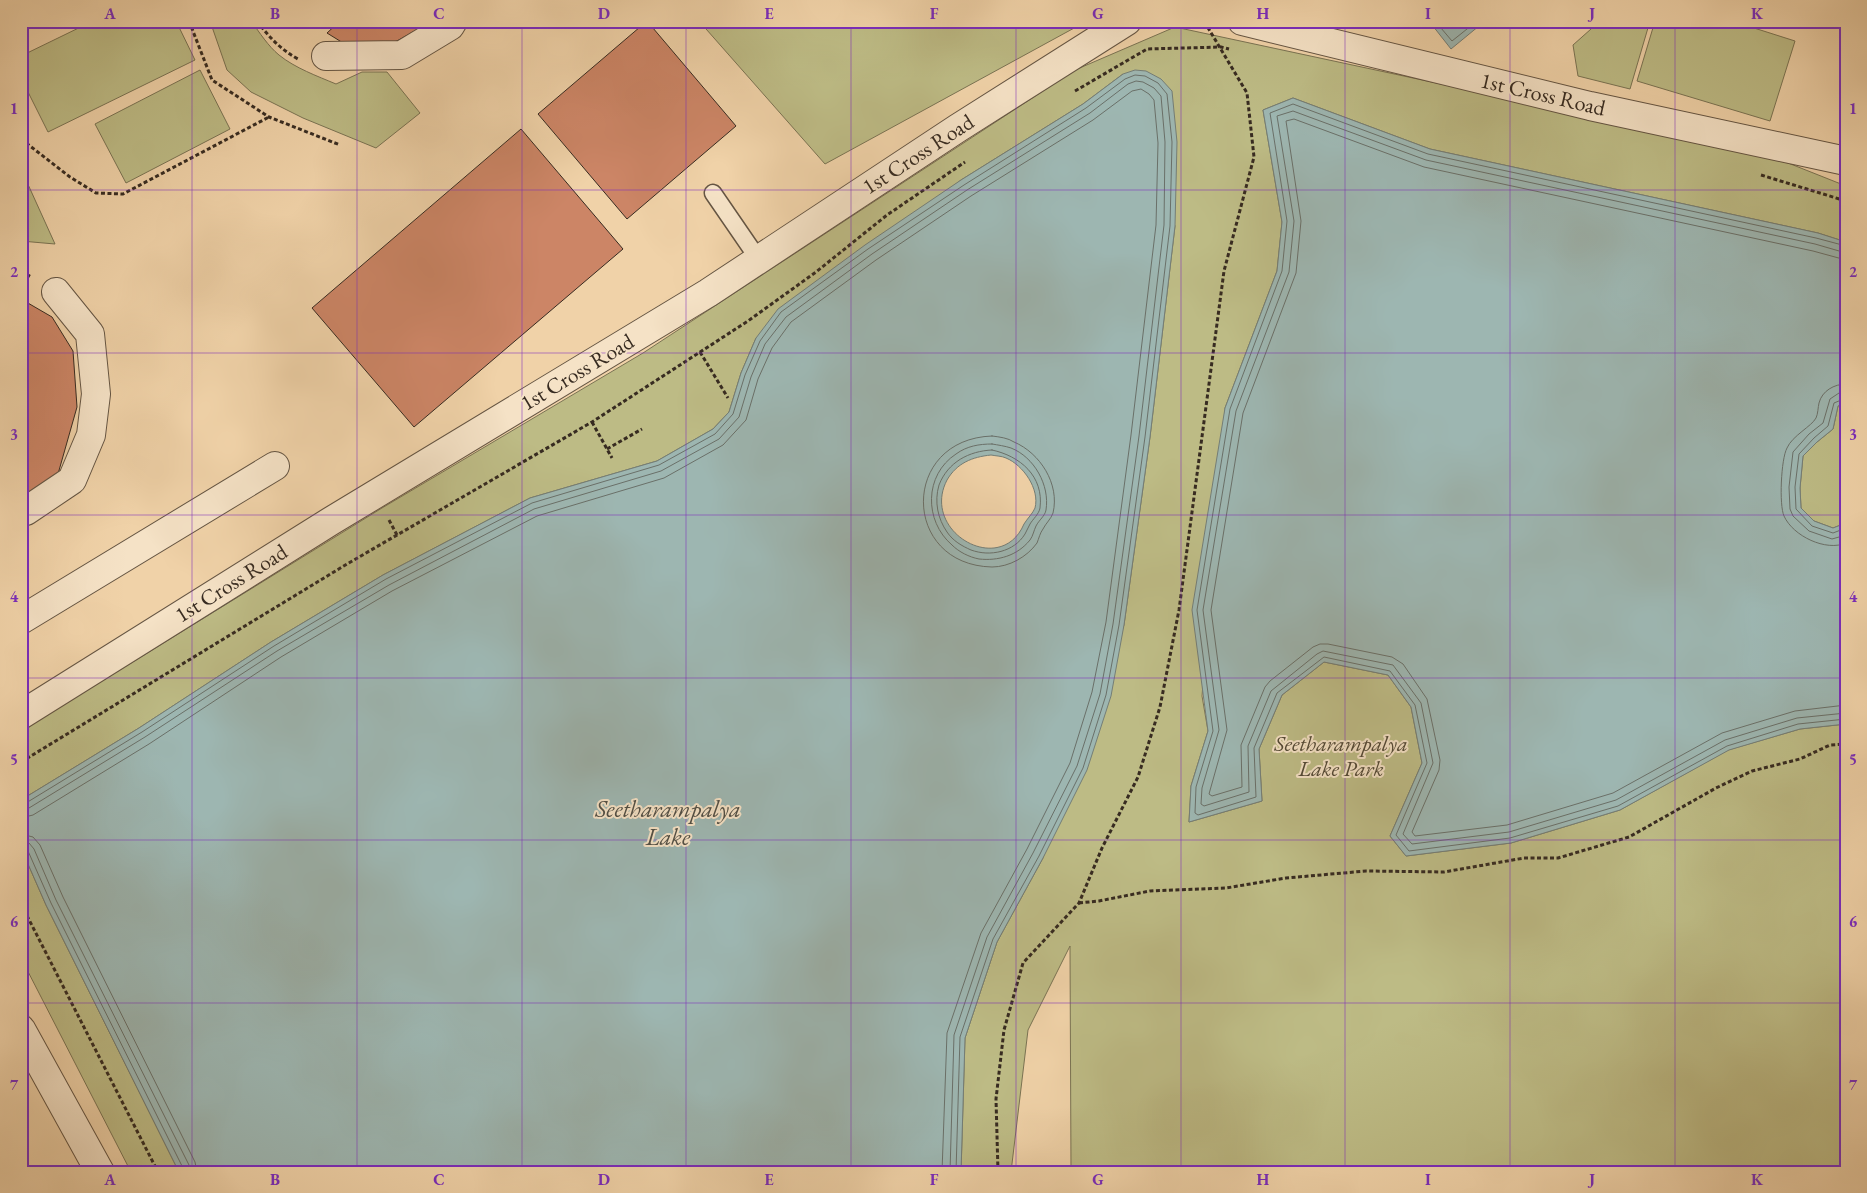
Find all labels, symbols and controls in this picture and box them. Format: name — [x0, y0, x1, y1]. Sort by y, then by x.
text: A — [103, 3, 116, 24]
text: B — [270, 3, 280, 24]
text: C — [433, 3, 445, 24]
text: D — [598, 3, 610, 24]
text: E — [764, 3, 774, 24]
text: F — [930, 3, 939, 24]
text: G — [1092, 3, 1104, 24]
text: H — [1257, 3, 1270, 24]
text: I — [1425, 3, 1431, 24]
text: J — [1587, 3, 1595, 24]
text: K — [1751, 3, 1764, 24]
street label: 1st Cross Road — [1478, 66, 1609, 123]
text: 1 — [10, 98, 18, 119]
text: 1 — [1849, 98, 1857, 119]
street label: 1st Cross Road — [857, 107, 980, 201]
text: 2 — [10, 261, 19, 282]
text: 2 — [1849, 261, 1858, 282]
street label: 1st Cross Road — [515, 326, 640, 417]
text: 3 — [10, 424, 18, 445]
text: 3 — [1849, 424, 1857, 445]
street label: 1st Cross Road — [169, 536, 293, 629]
text: 4 — [10, 586, 19, 607]
text: 4 — [1849, 586, 1858, 607]
park label: Seetharampalya Lake Park — [1273, 729, 1408, 783]
text: 5 — [10, 749, 18, 770]
text: 5 — [1849, 749, 1857, 770]
water label: Seetharampalya Lake — [594, 793, 741, 852]
text: 6 — [10, 911, 19, 932]
text: 6 — [1849, 911, 1858, 932]
text: 7 — [10, 1074, 19, 1095]
text: 7 — [1849, 1074, 1858, 1095]
text: A — [103, 1169, 116, 1190]
text: B — [270, 1169, 280, 1190]
text: C — [433, 1169, 445, 1190]
text: D — [598, 1169, 610, 1190]
text: E — [764, 1169, 774, 1190]
text: F — [930, 1169, 939, 1190]
text: G — [1092, 1169, 1104, 1190]
text: H — [1257, 1169, 1270, 1190]
text: I — [1425, 1169, 1431, 1190]
text: J — [1587, 1169, 1595, 1190]
text: K — [1751, 1169, 1764, 1190]

